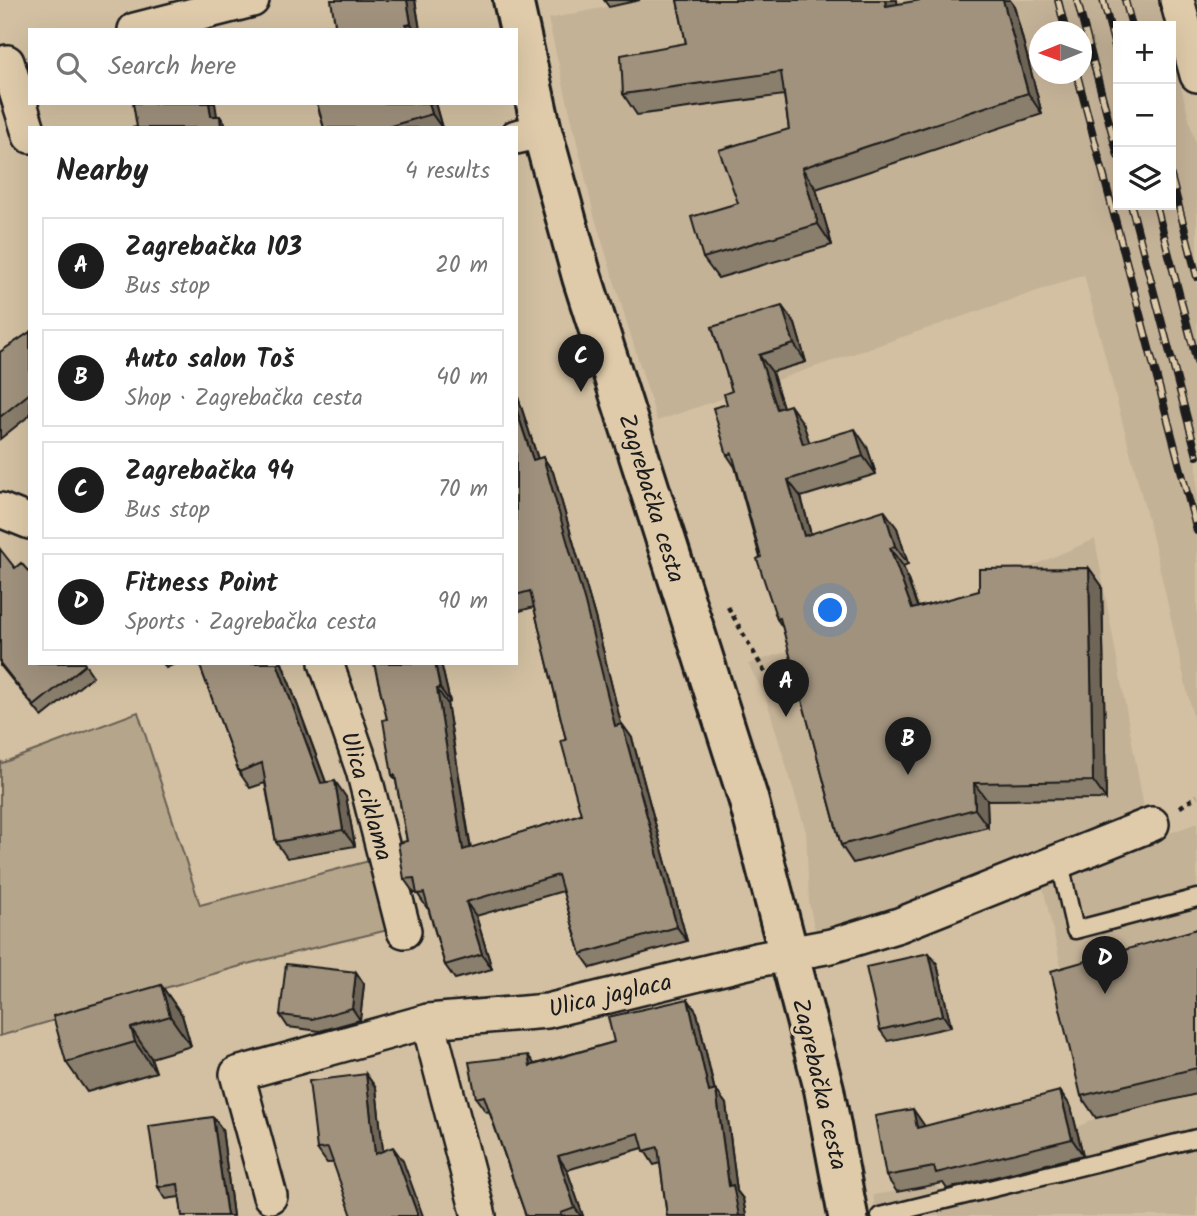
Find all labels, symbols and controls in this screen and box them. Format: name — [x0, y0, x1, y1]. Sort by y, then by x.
north arrow — [1029, 21, 1092, 84]
map controls — [1113, 21, 1176, 210]
button: + — [1113, 21, 1176, 84]
search box — [28, 28, 518, 105]
text: Search here — [108, 46, 236, 88]
icon: search — [52, 48, 90, 86]
button: − — [1113, 84, 1176, 147]
button: layers — [1113, 147, 1176, 210]
text: Nearby — [56, 148, 148, 196]
text: 4 results — [405, 154, 490, 190]
text: Zagrebačka 103 — [125, 227, 302, 269]
text: A — [74, 248, 88, 284]
text: 20 m — [436, 248, 488, 284]
text: Bus stop — [125, 269, 210, 305]
pin: C — [558, 334, 604, 392]
text: Auto salon Toš — [125, 339, 294, 381]
text: B — [74, 360, 88, 396]
text: 40 m — [436, 360, 488, 396]
text: Shop · Zagrebačka cesta — [125, 381, 363, 417]
street label: Zagrebačka cesta — [606, 409, 695, 588]
text: Zagrebačka 94 — [125, 451, 294, 493]
text: C — [74, 472, 88, 508]
text: 70 m — [438, 472, 488, 508]
text: Bus stop — [125, 493, 210, 529]
text: Fitness Point — [125, 563, 278, 605]
text: D — [73, 584, 89, 620]
text: 90 m — [438, 584, 488, 620]
your location — [813, 593, 847, 627]
text: Sports · Zagrebačka cesta — [125, 605, 377, 641]
pin: A — [763, 659, 809, 717]
pin: B — [885, 717, 931, 775]
street label: Ulica ciklama — [329, 727, 403, 866]
pin: D — [1082, 936, 1128, 994]
street label: Ulica jaglaca — [545, 963, 676, 1030]
street label: Zagrebačka cesta — [780, 995, 857, 1174]

